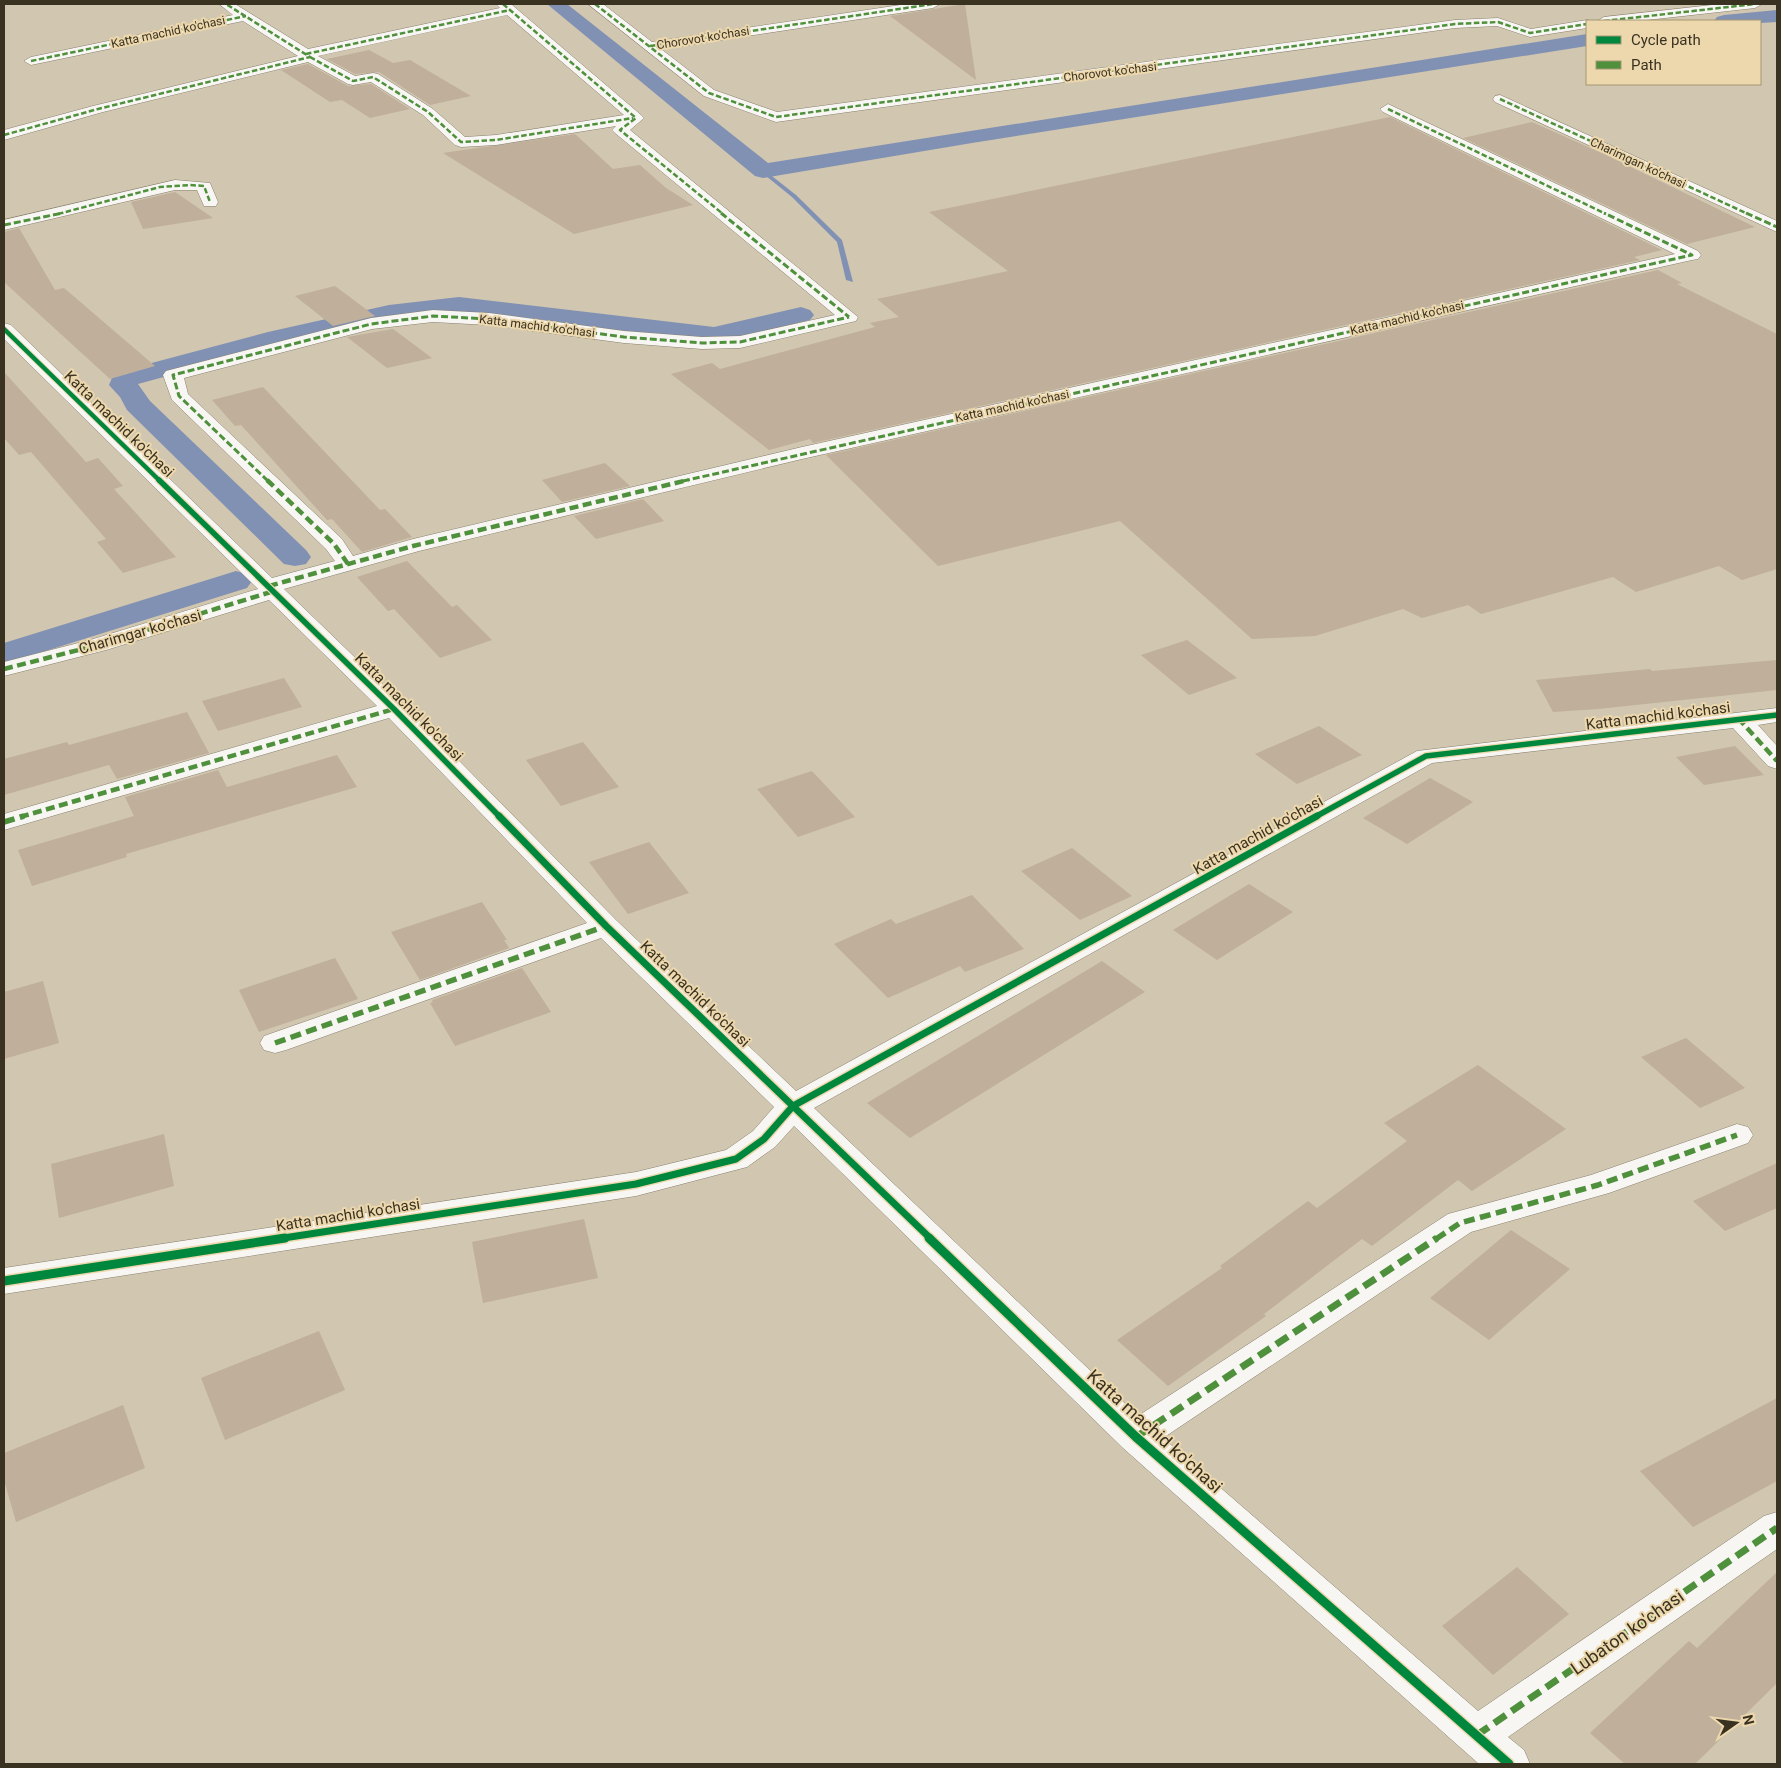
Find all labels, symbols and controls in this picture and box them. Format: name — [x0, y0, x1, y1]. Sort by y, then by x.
street label: Katta machid ko'chasi — [110, 13, 226, 51]
legend — [1586, 20, 1761, 85]
street label: Chorovot ko'chasi — [656, 24, 751, 52]
text: Cycle path — [1631, 31, 1701, 49]
text: Path — [1631, 56, 1662, 74]
street label: Chorovot ko'chasi — [1063, 59, 1158, 85]
street label: Charimgan ko'chasi — [1588, 135, 1688, 191]
street label: Katta machid ko'chasi — [1349, 298, 1465, 338]
street label: Katta machid ko'chasi — [478, 312, 596, 340]
street label: Katta machid ko'chasi — [60, 367, 178, 481]
street label: Katta machid ko'chasi — [954, 387, 1070, 425]
street label: Charimgar ko'chasi — [77, 606, 203, 658]
street label: Katta machid ko'chasi — [351, 649, 467, 765]
street label: Katta machid ko'chasi — [1585, 698, 1731, 734]
street label: Katta machid ko'chasi — [1190, 792, 1326, 878]
street label: Katta machid ko'chasi — [636, 937, 754, 1051]
street label: Katta machid ko'chasi — [275, 1195, 421, 1235]
street label: Katta machid ko'chasi — [1083, 1365, 1227, 1497]
street label: Lubaton ko'chasi — [1566, 1585, 1688, 1679]
north arrow — [1711, 1698, 1761, 1748]
text: N — [1740, 1713, 1758, 1727]

